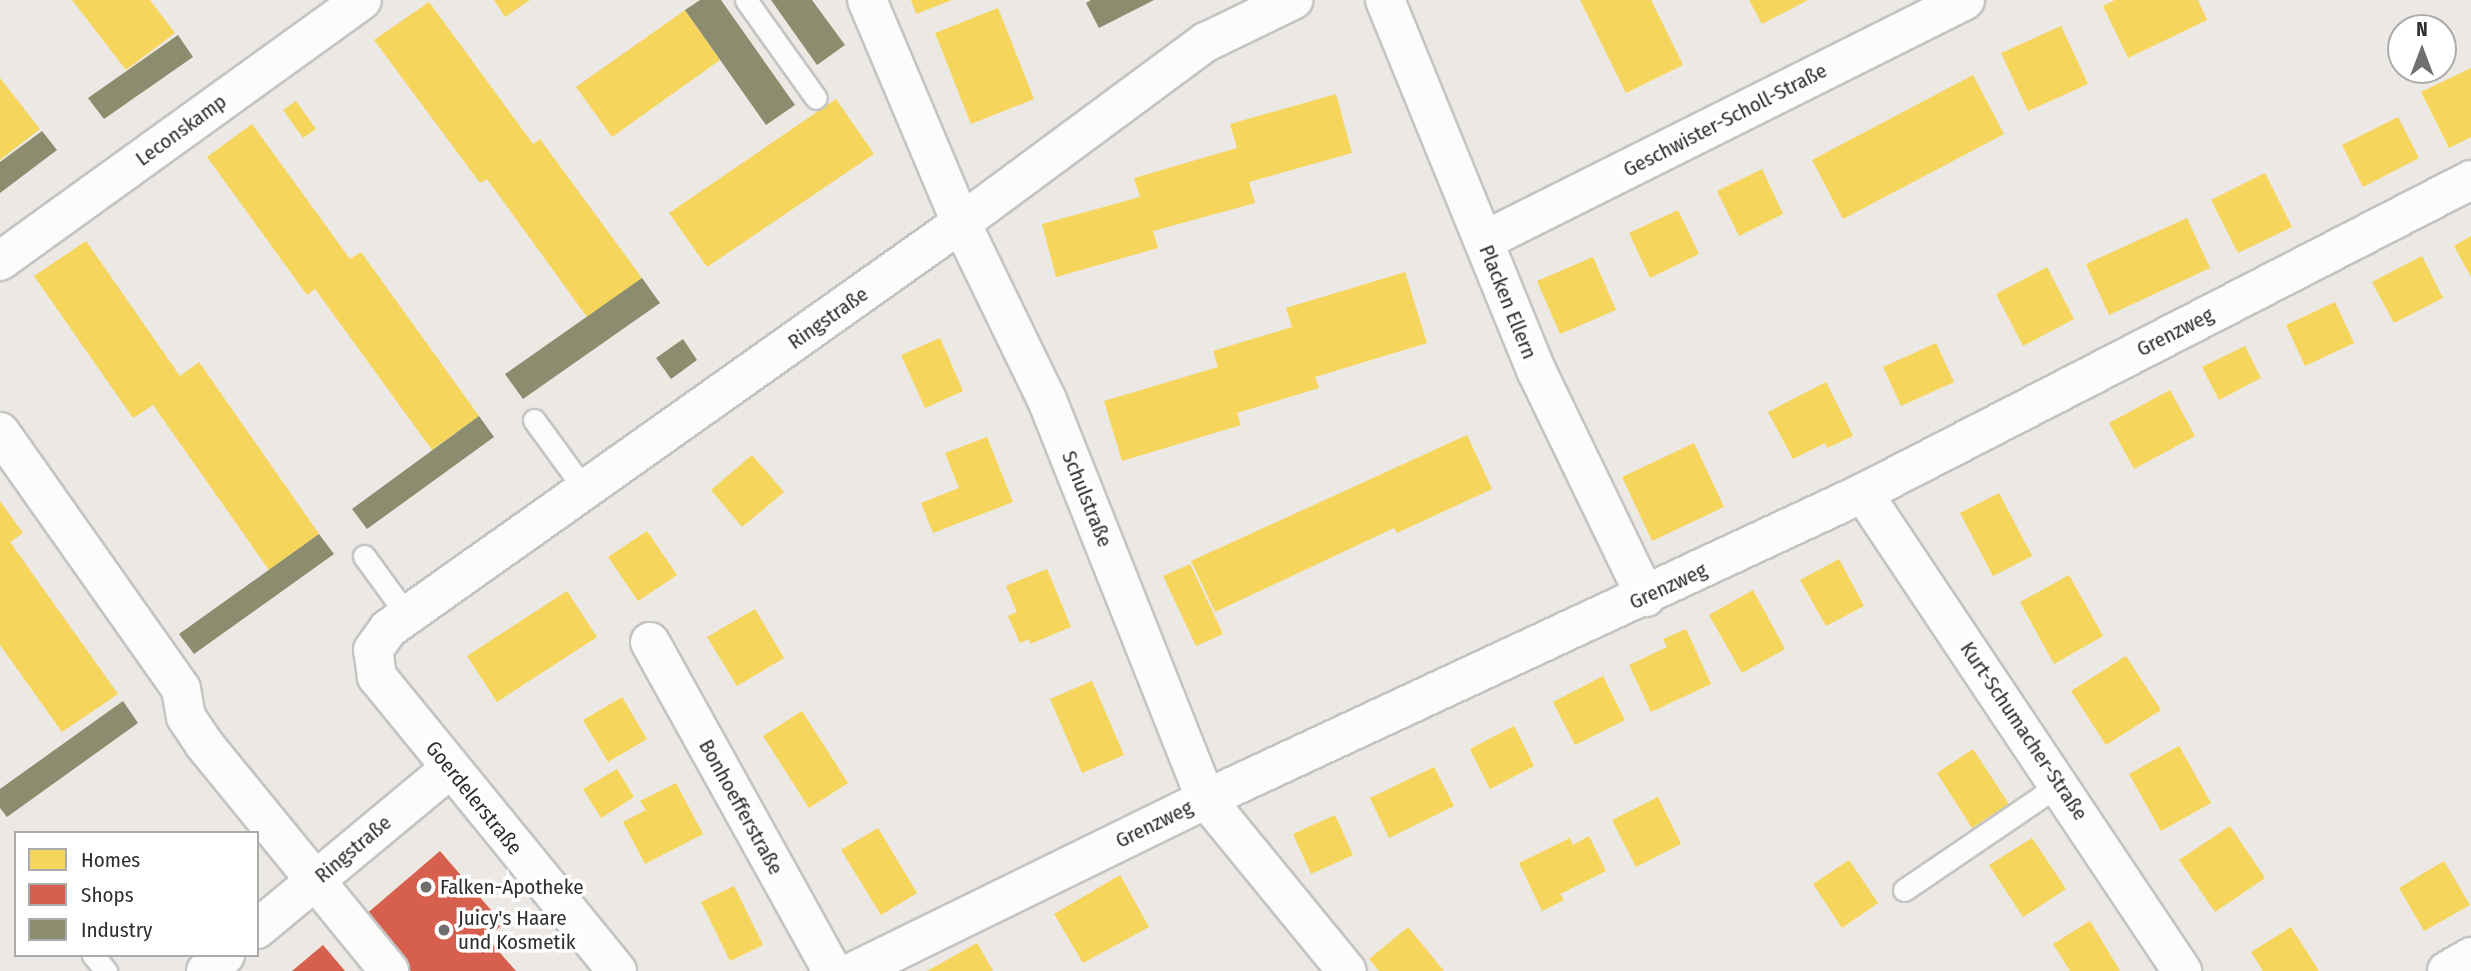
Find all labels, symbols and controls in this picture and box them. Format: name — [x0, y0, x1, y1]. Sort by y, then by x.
north arrow — [2387, 14, 2457, 84]
text: N — [2416, 18, 2428, 41]
street label: Geschwister-Scholl-Straße — [1619, 58, 1831, 182]
street label: Leconskamp — [131, 89, 231, 171]
street label: Placken Ellern — [1474, 241, 1542, 363]
street label: Ringstraße — [783, 281, 873, 355]
street label: Grenzweg — [2133, 302, 2217, 362]
street label: Schulstraße — [1056, 447, 1118, 551]
street label: Grenzweg — [1625, 557, 1711, 615]
street label: Kurt-Schumacher-Straße — [1955, 637, 2093, 825]
street label: Bonhoefferstraße — [693, 735, 789, 879]
street label: Goerdelerstraße — [420, 736, 528, 860]
street label: Grenzweg — [1111, 795, 1197, 853]
street label: Ringstraße — [310, 810, 396, 888]
legend — [14, 831, 259, 957]
text: Homes — [81, 847, 140, 873]
place label: Falken-Apotheke — [440, 874, 584, 900]
marker: Falken-Apotheke — [418, 879, 434, 895]
text: Shops — [81, 882, 134, 908]
place label: Juicy's Haare und Kosmetik — [458, 905, 576, 955]
text: Industry — [81, 917, 152, 943]
marker: Juicy's Haare und Kosmetik — [436, 922, 452, 938]

